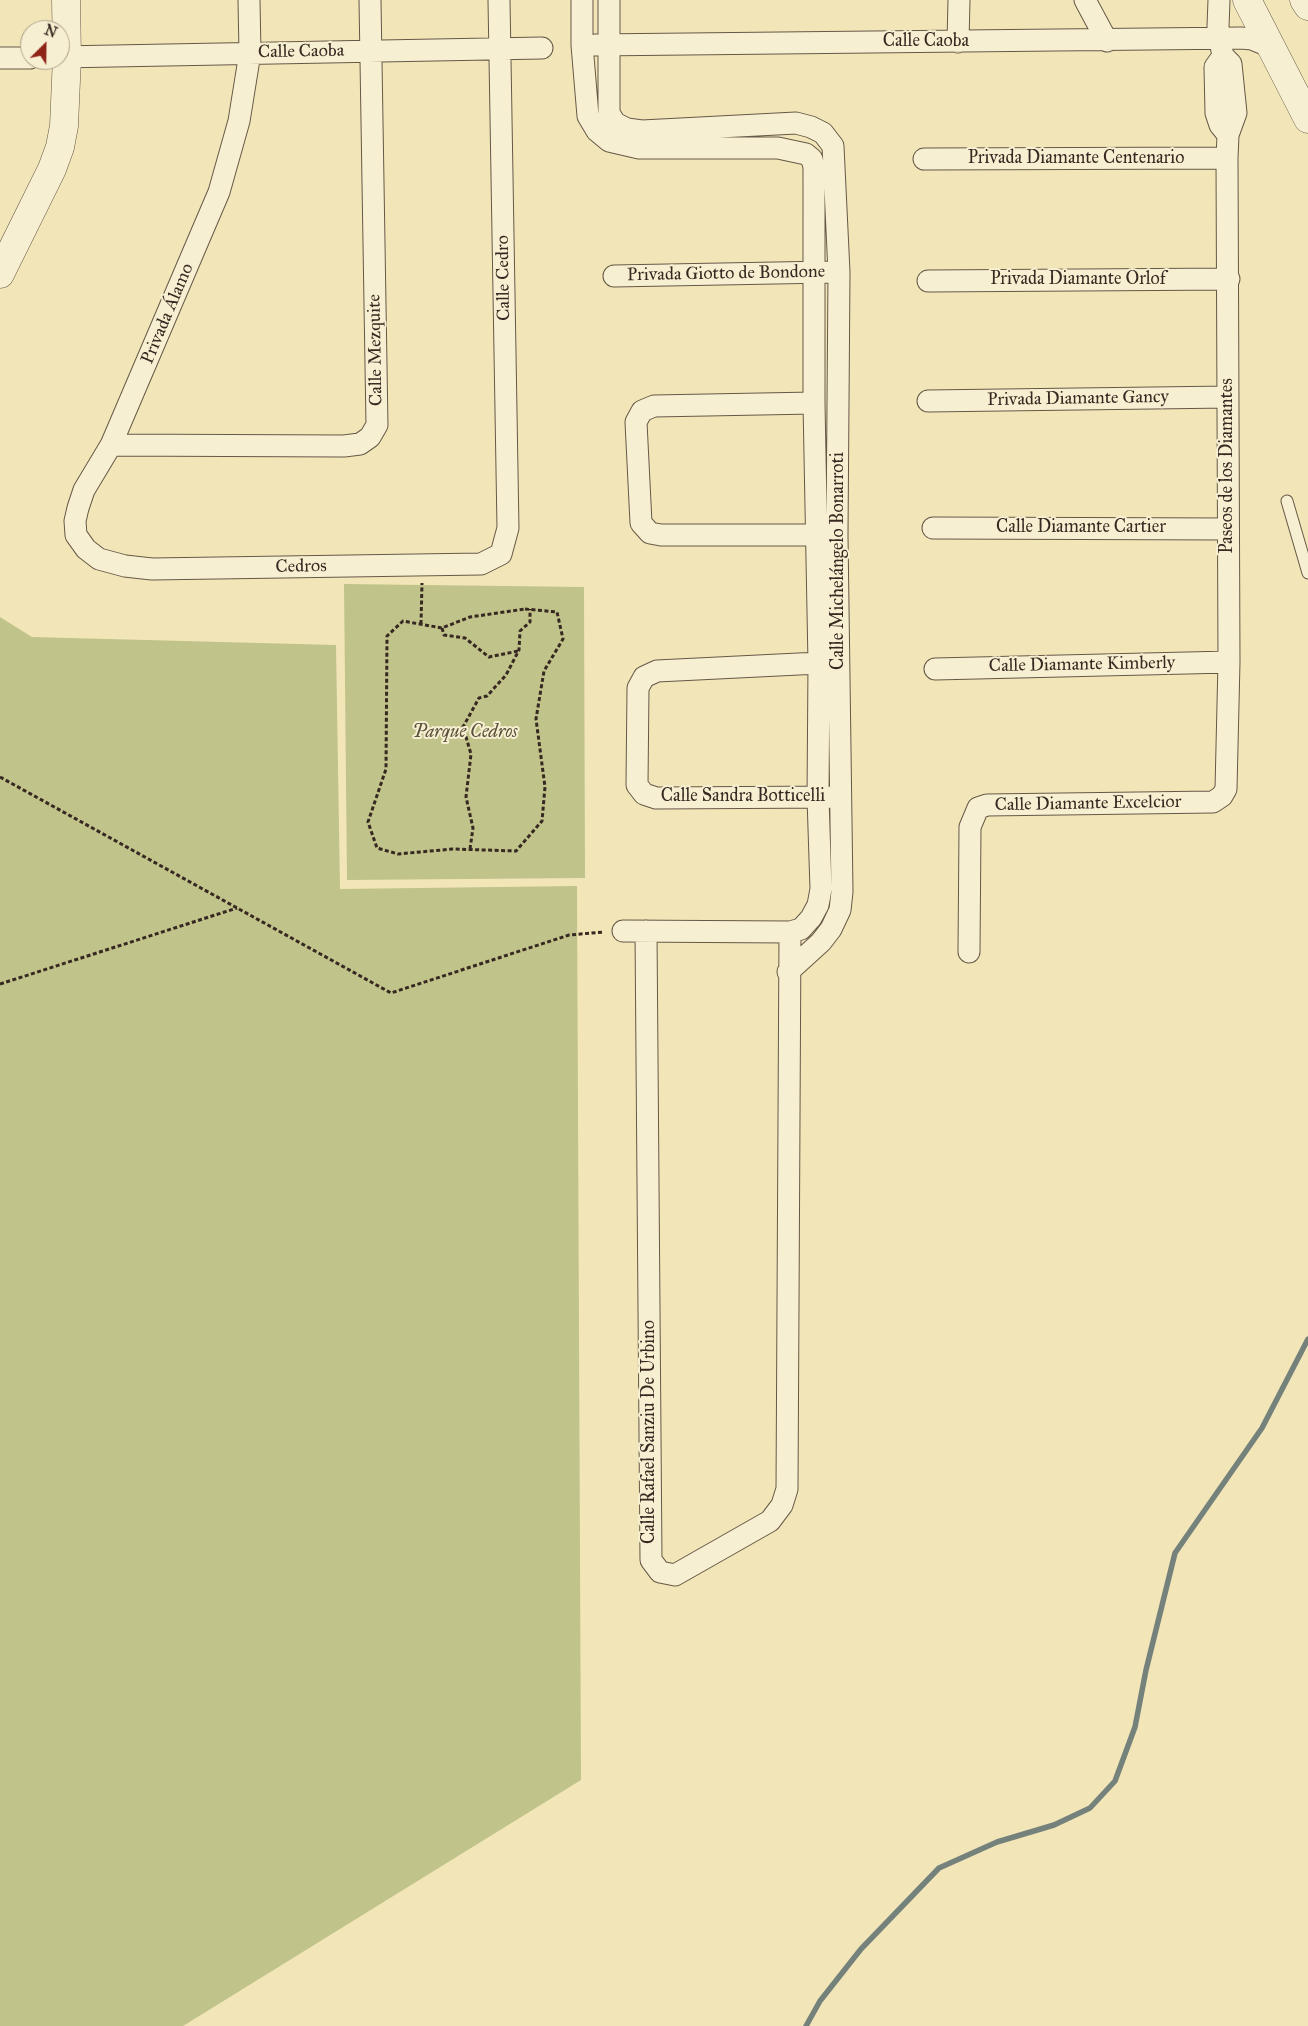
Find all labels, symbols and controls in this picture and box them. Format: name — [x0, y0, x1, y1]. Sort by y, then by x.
north arrow — [20, 20, 70, 70]
text: N — [42, 22, 59, 42]
street label: Calle Caoba — [883, 31, 969, 53]
street label: Calle Caoba — [258, 40, 344, 64]
street label: Privada Diamante Centenario — [968, 148, 1184, 170]
street label: Calle Cedro — [492, 235, 516, 321]
street label: Privada Álamo — [137, 260, 199, 368]
street label: Privada Giotto de Bondone — [627, 261, 825, 287]
street label: Privada Diamante Orlof — [990, 269, 1166, 291]
street label: Calle Mezquite — [364, 294, 388, 406]
street label: Paseos de los Diamantes — [1217, 378, 1239, 554]
street label: Privada Diamante Gancy — [987, 387, 1169, 411]
street label: Calle Michelángelo Bonarroti — [828, 452, 850, 670]
street label: Calle Diamante Cartier — [996, 517, 1166, 539]
street label: Cedros — [275, 556, 327, 578]
street label: Calle Diamante Kimberly — [989, 653, 1175, 677]
park label: Parque Cedros — [412, 722, 518, 744]
street label: Calle Sandra Botticelli — [661, 786, 825, 808]
street label: Calle Diamante Excelcior — [994, 792, 1182, 816]
street label: Calle Rafael Sanziu De Urbino — [639, 1320, 661, 1544]

